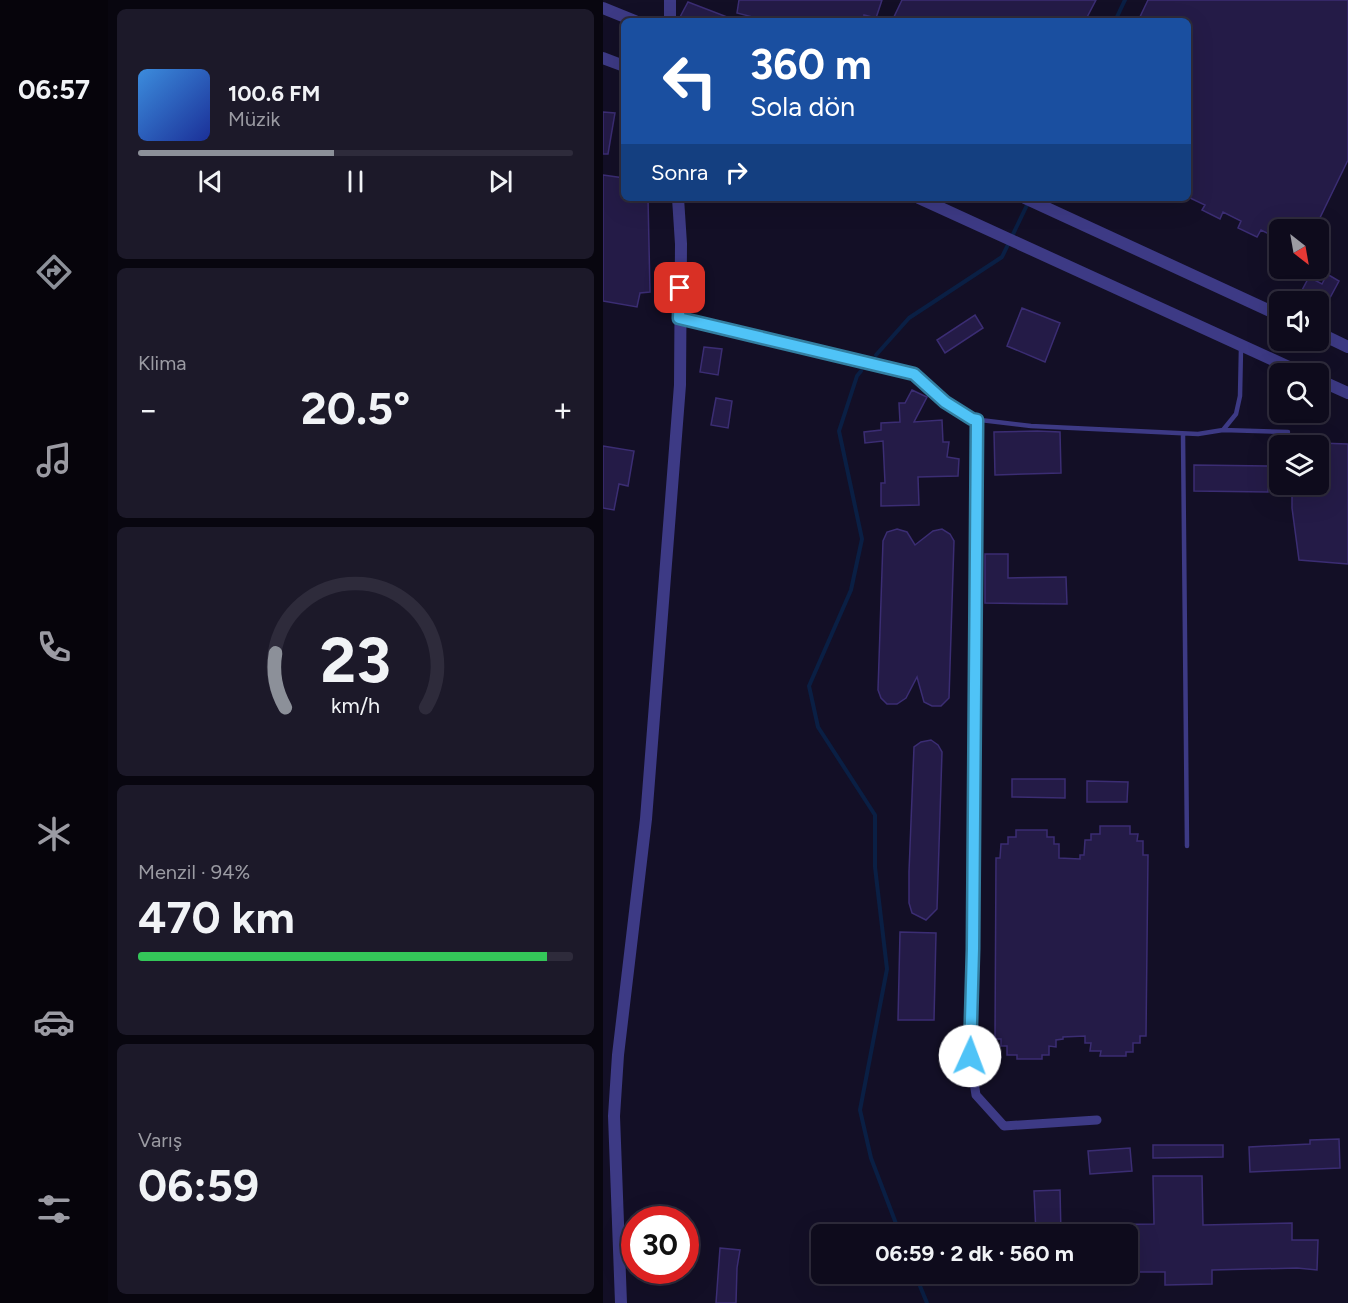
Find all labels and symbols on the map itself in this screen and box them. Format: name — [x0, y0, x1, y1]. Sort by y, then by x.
north arrow — [1269, 219, 1329, 279]
pin — [654, 262, 705, 313]
position arrow — [938, 1024, 1002, 1088]
speed limit sign: 30 — [621, 1206, 699, 1284]

